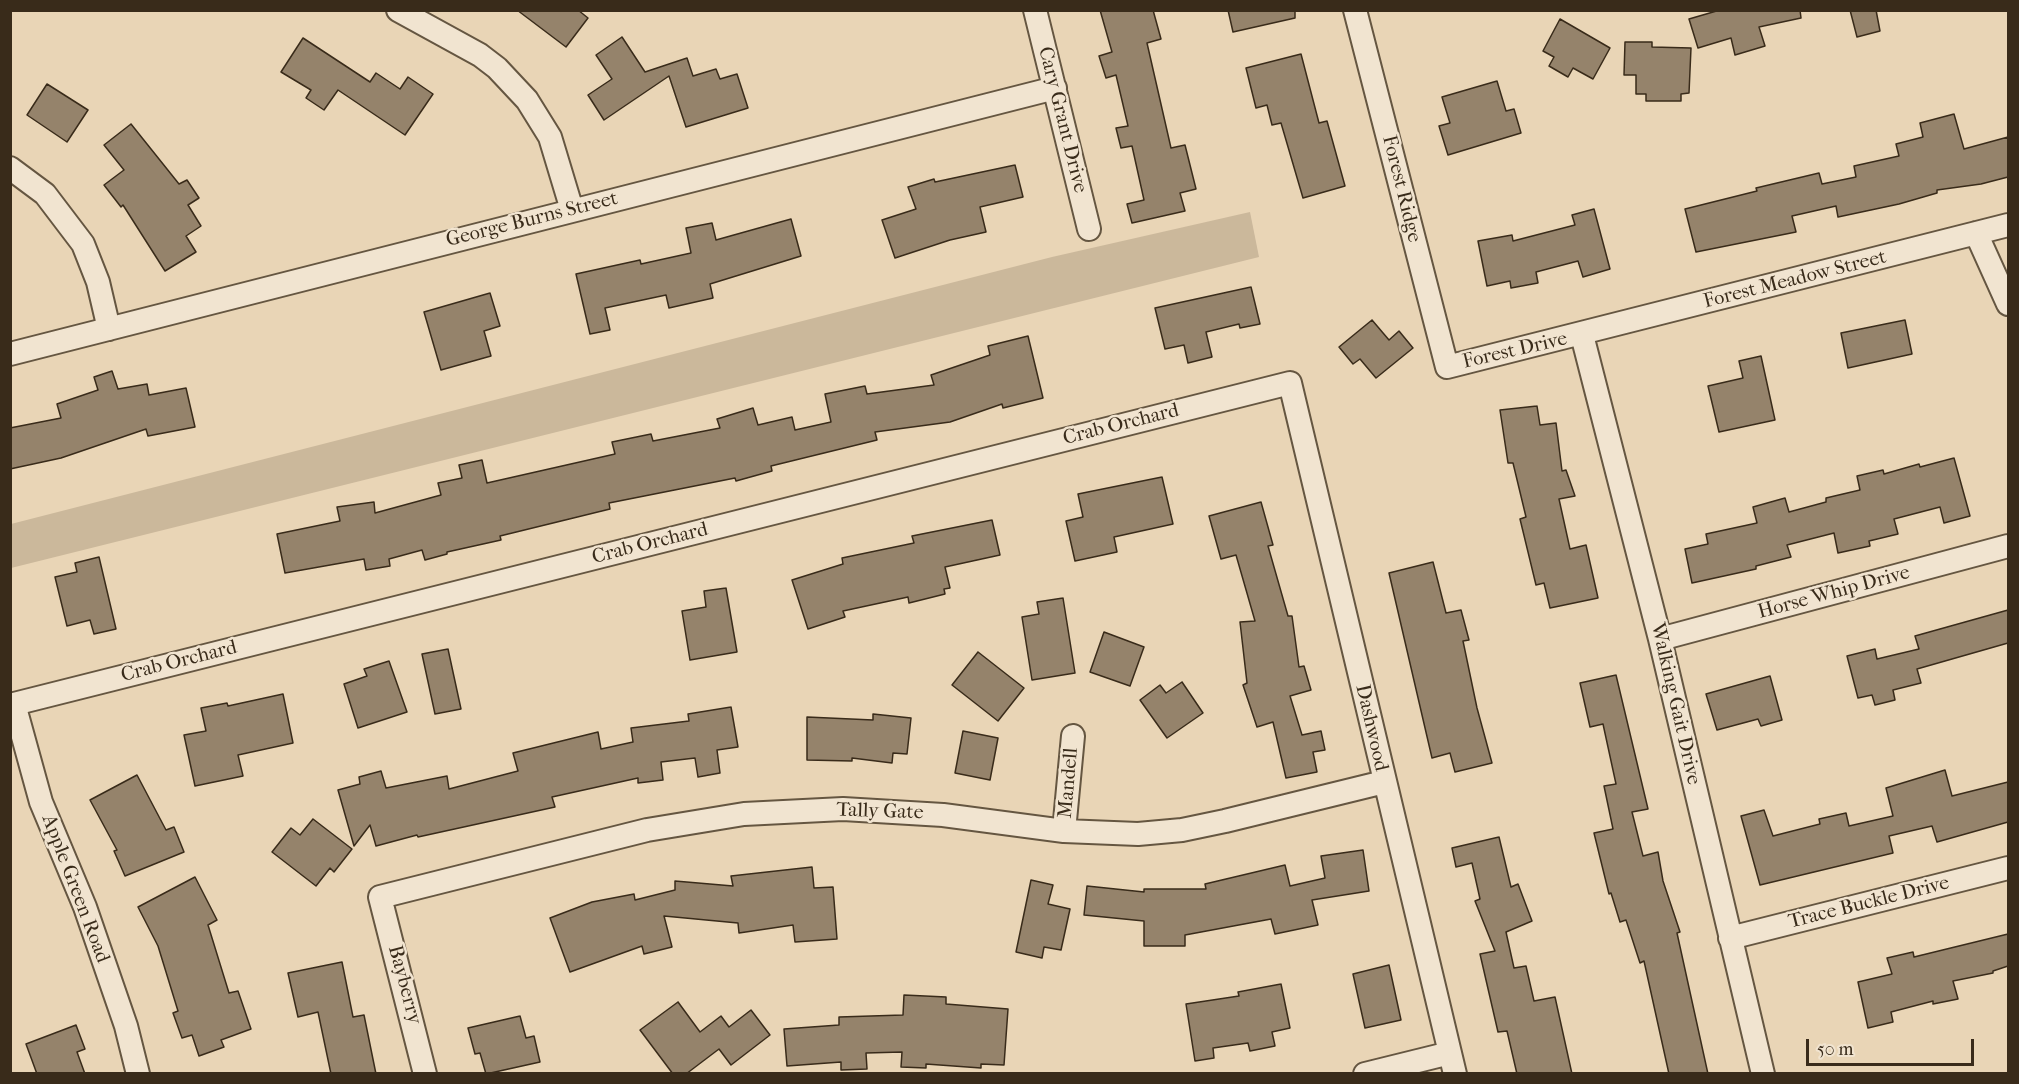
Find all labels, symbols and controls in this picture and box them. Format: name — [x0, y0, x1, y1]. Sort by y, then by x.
street label: Cary Grant Drive — [1032, 44, 1092, 196]
street label: Forest Ridge — [1376, 133, 1426, 245]
street label: George Burns Street — [444, 187, 620, 253]
street label: Forest Meadow Street — [1701, 246, 1889, 314]
street label: Forest Drive — [1460, 327, 1570, 375]
street label: Crab Orchard — [1061, 399, 1181, 451]
street label: Crab Orchard — [590, 518, 710, 570]
street label: Horse Whip Drive — [1755, 561, 1913, 625]
street label: Walking Gait Drive — [1645, 621, 1705, 787]
street label: Crab Orchard — [119, 636, 239, 688]
street label: Dashwood — [1349, 682, 1393, 774]
street label: Mandell — [1054, 747, 1084, 819]
street label: Tally Gate — [836, 798, 924, 826]
street label: Apple Green Road — [36, 812, 114, 966]
street label: Trace Buckle Drive — [1786, 871, 1952, 935]
street label: Bayberry — [382, 943, 426, 1027]
scale bar — [1809, 1027, 1977, 1065]
text: 50 m — [1817, 1039, 1853, 1060]

